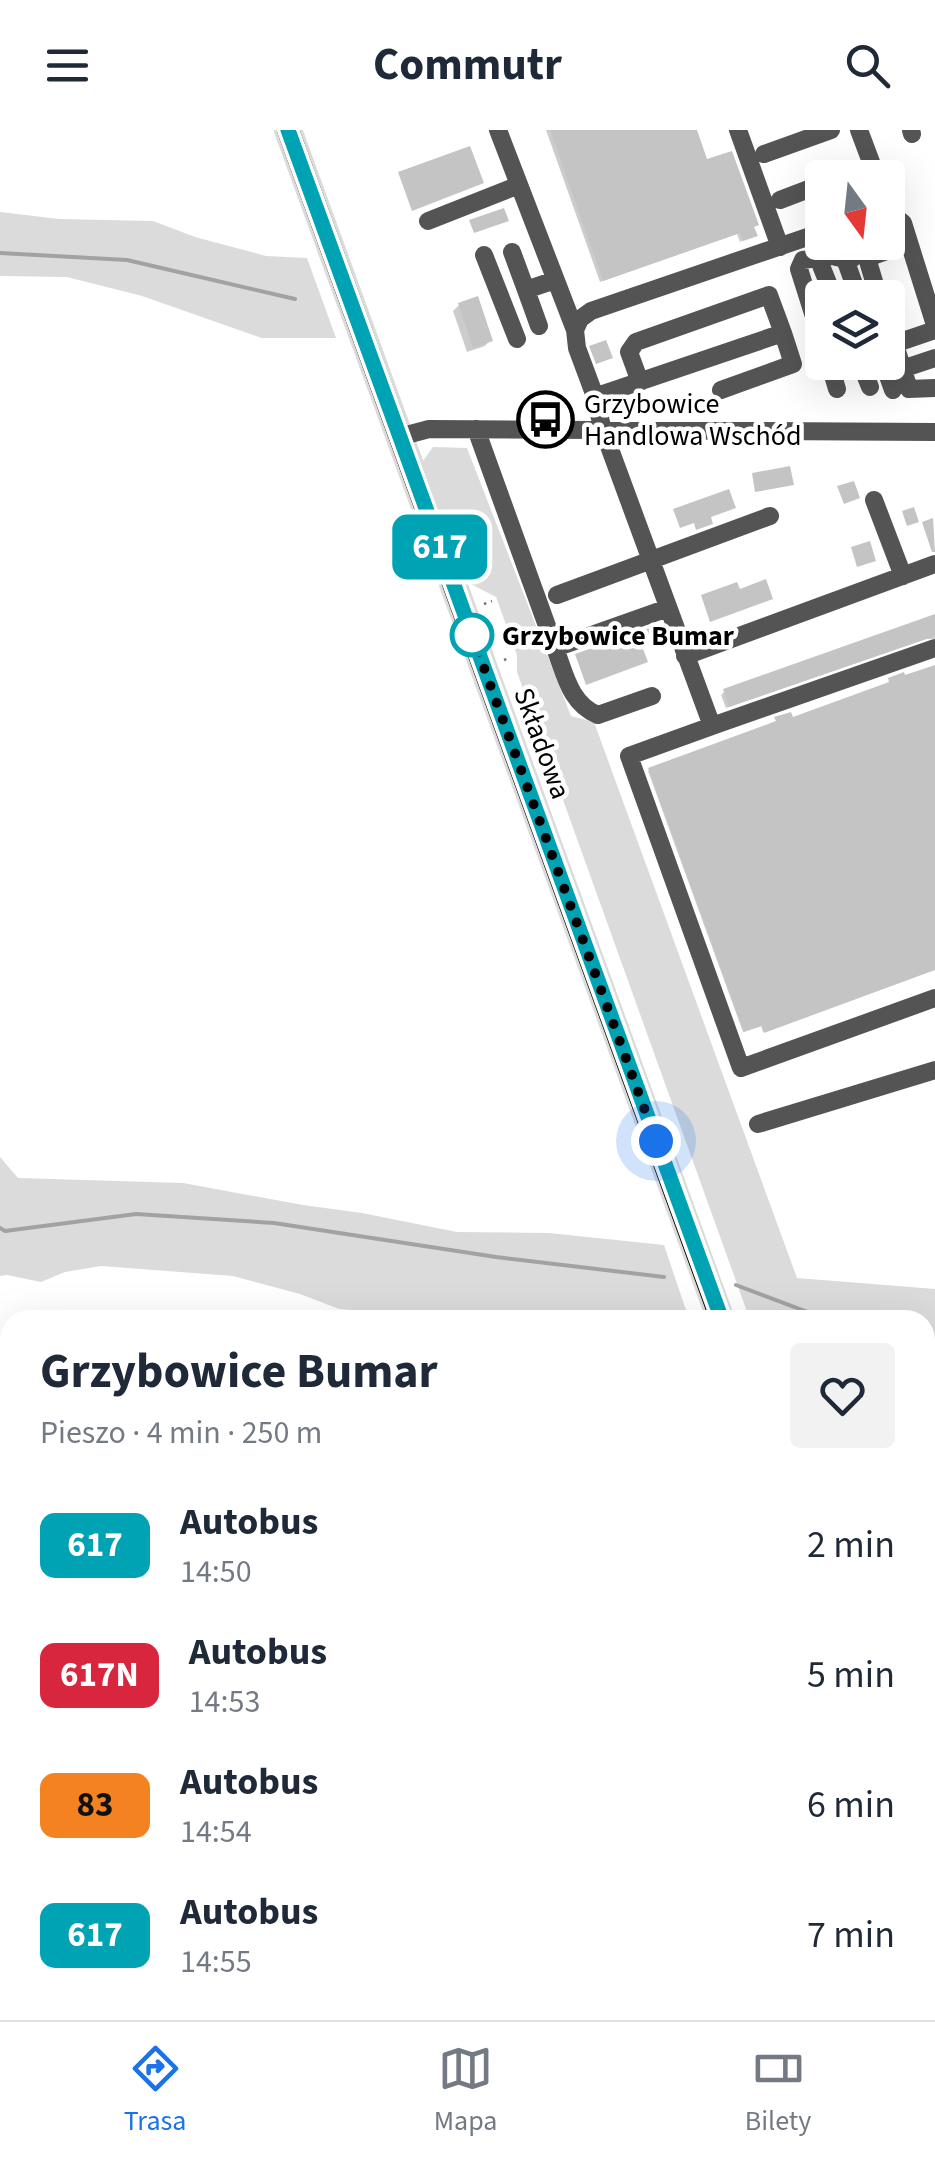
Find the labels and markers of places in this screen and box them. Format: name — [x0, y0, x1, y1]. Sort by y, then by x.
place label: Grzybowice Handlowa Wschód — [584, 384, 801, 456]
bus stop icon: Grzybowice Handlowa Wschód — [515, 389, 575, 449]
marker: Grzybowice Bumar — [451, 614, 493, 656]
place label: Grzybowice Bumar — [502, 616, 735, 656]

